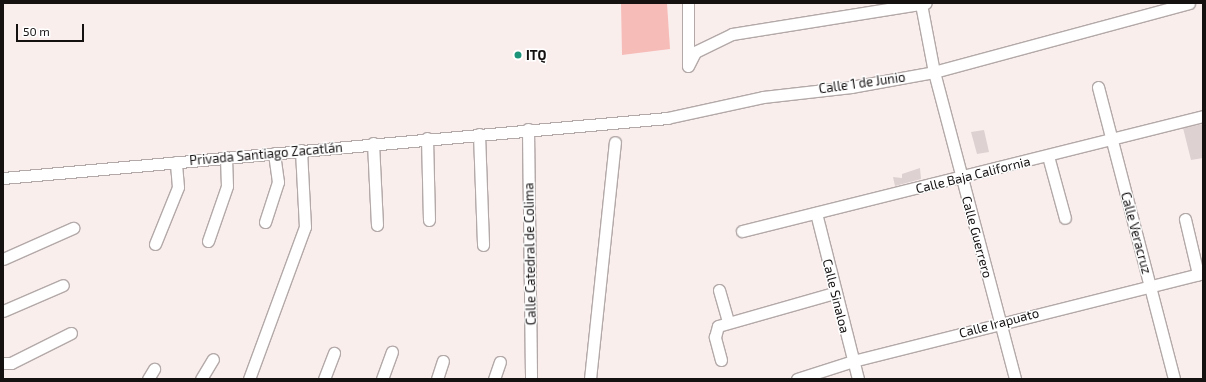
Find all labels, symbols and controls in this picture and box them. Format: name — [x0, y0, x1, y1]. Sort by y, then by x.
scale bar — [18, 16, 86, 42]
text: 50 m — [23, 24, 50, 38]
place label: ITQ — [526, 47, 546, 63]
marker: ITQ — [513, 50, 523, 60]
street label: Calle 1 de Junio — [818, 69, 906, 97]
street label: Privada Santiago Zacatlán — [189, 140, 343, 168]
street label: Calle Baja California — [914, 153, 1032, 197]
street label: Calle Catedral de Colima — [521, 182, 539, 326]
street label: Calle Veracruz — [1118, 190, 1154, 276]
street label: Calle Guerrero — [959, 194, 995, 280]
street label: Calle Sinaloa — [819, 257, 853, 335]
street label: Calle Irapuato — [957, 305, 1041, 341]

